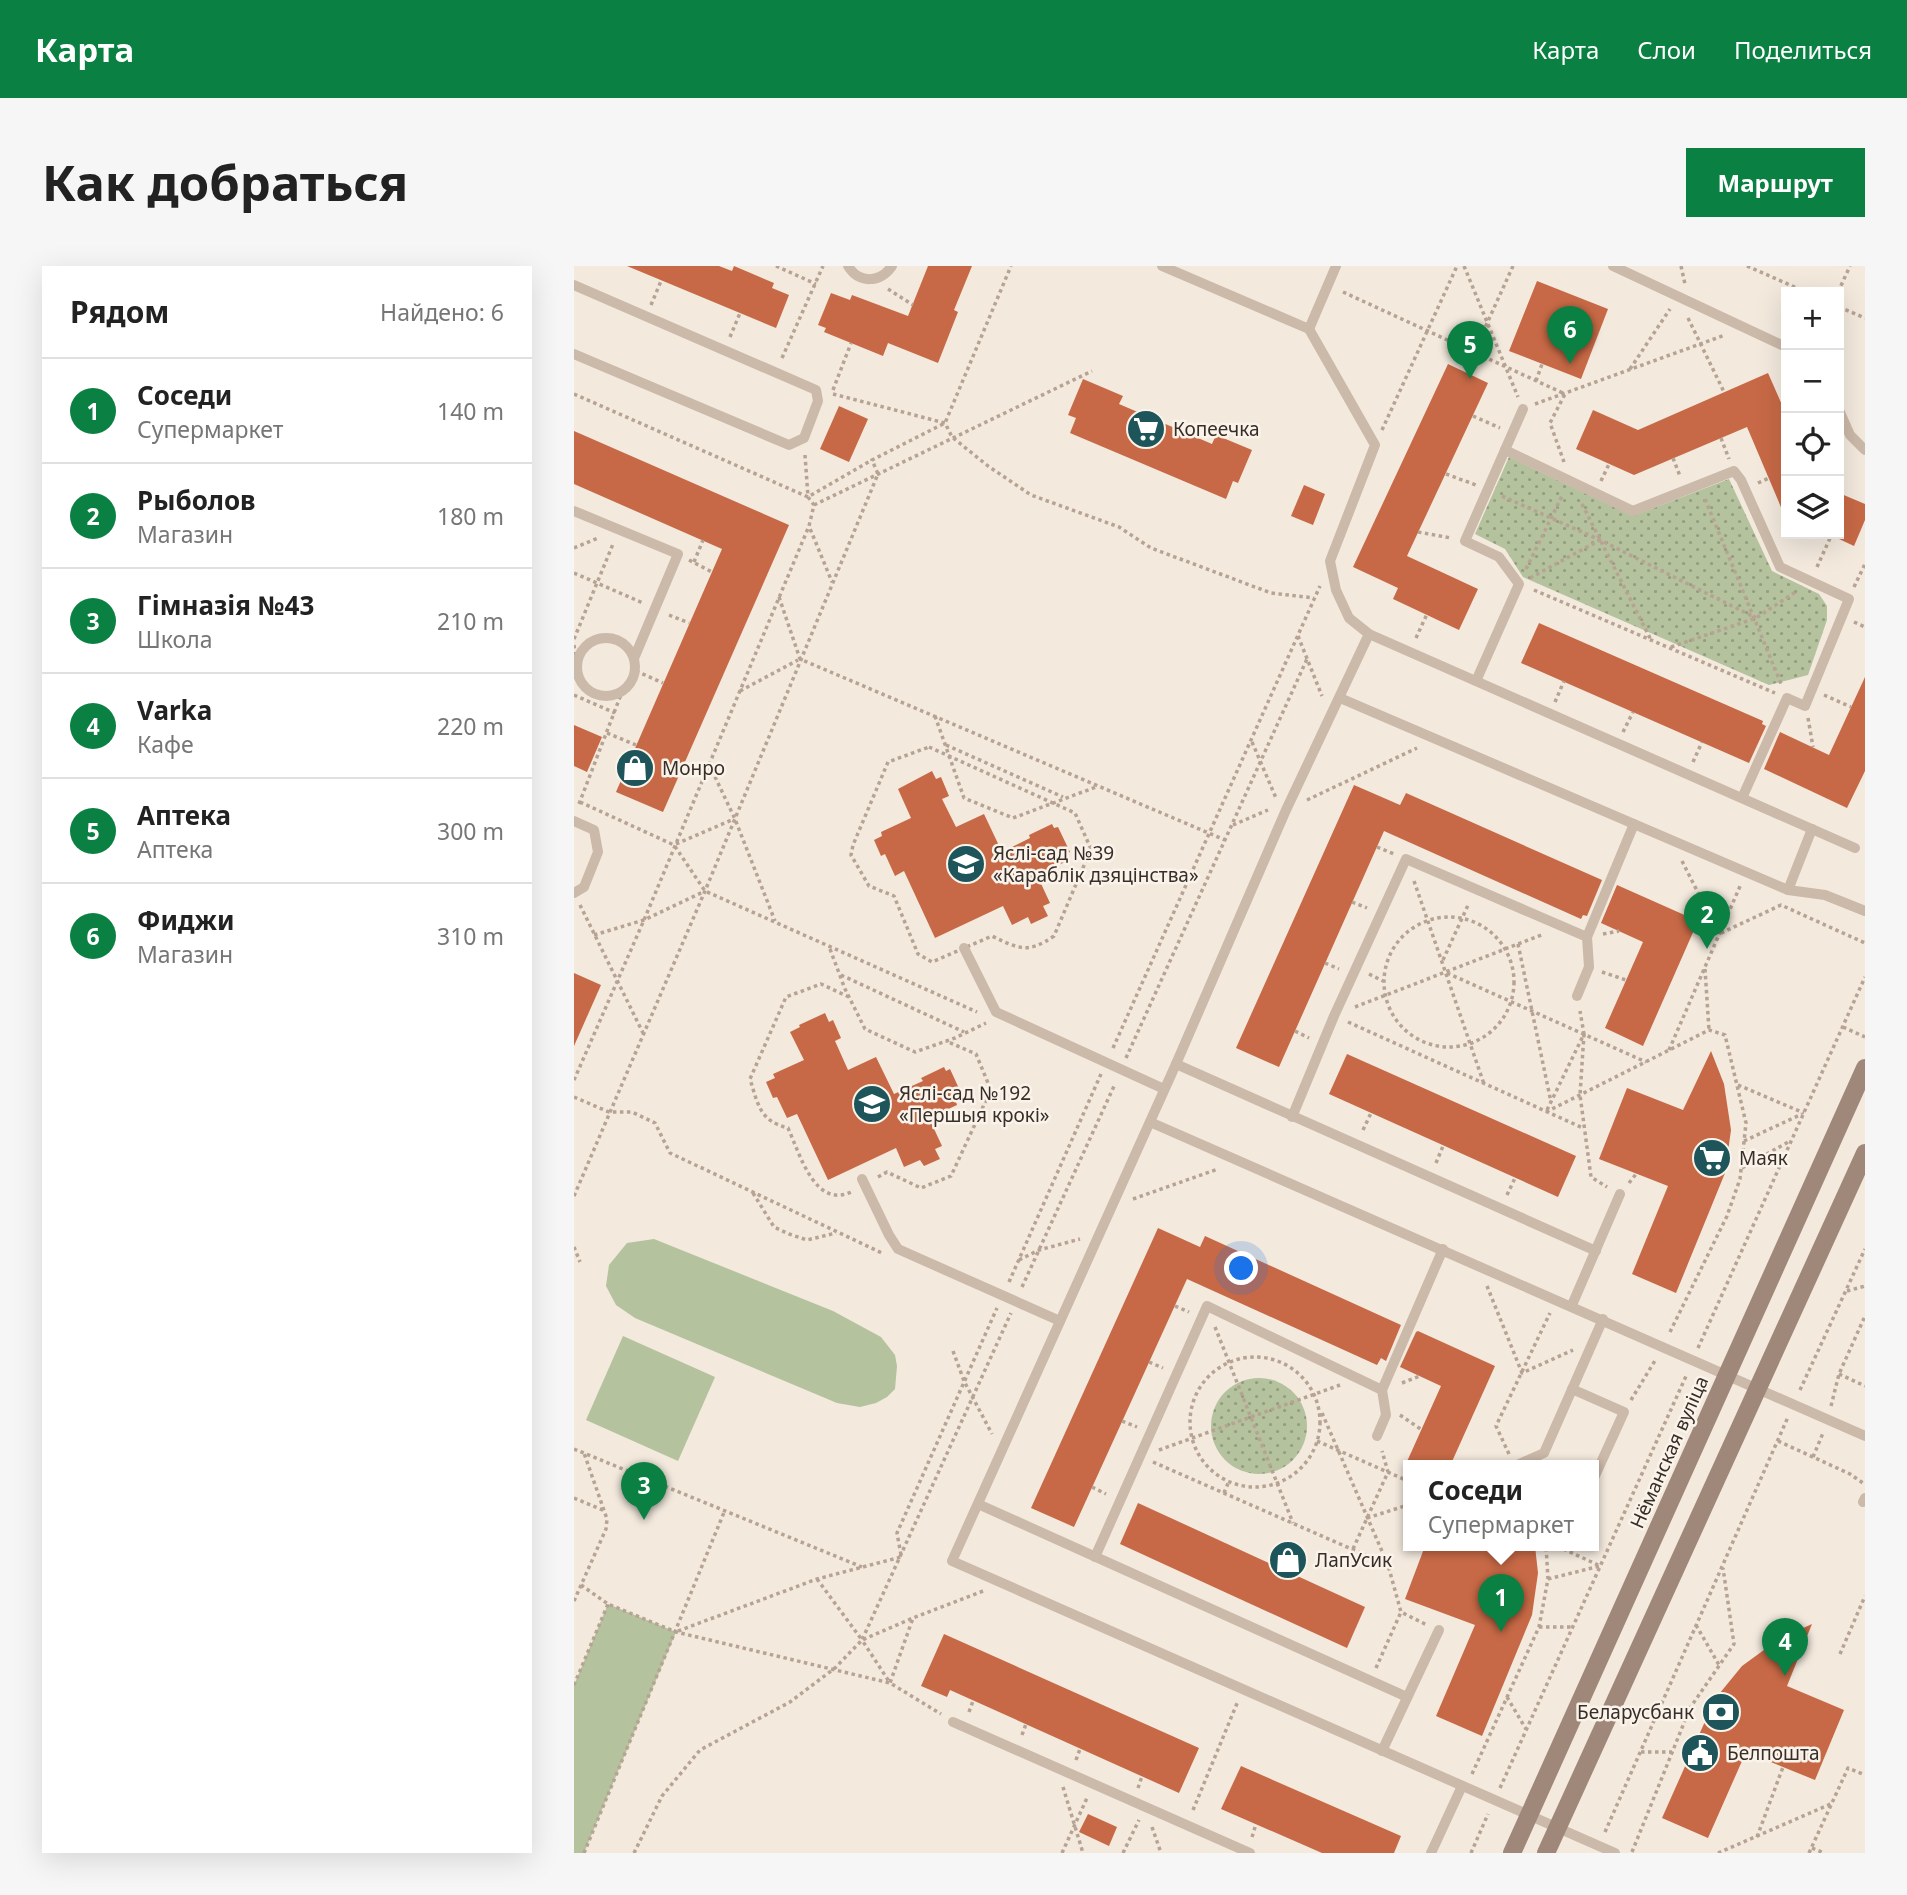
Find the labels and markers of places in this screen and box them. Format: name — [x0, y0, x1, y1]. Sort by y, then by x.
pin: 6 — [1547, 306, 1593, 364]
pin: 5 — [1447, 321, 1493, 379]
supermarket icon: Копеечка — [1125, 408, 1167, 450]
place label: Копеечка — [1173, 416, 1260, 442]
shop icon: Монро — [614, 747, 656, 789]
place label: Монро — [662, 755, 725, 781]
place label: Яслі-сад №39 «Караблік дзяцінства» — [993, 840, 1199, 888]
school or university icon: Яслі-сад №39 «Караблік дзяцінства» — [945, 843, 987, 885]
pin: 2 — [1684, 891, 1730, 949]
place label: Яслі-сад №192 «Першыя крокі» — [899, 1080, 1050, 1128]
school or university icon: Яслі-сад №192 «Першыя крокі» — [851, 1083, 893, 1125]
supermarket icon: Маяк — [1691, 1137, 1733, 1179]
place label: Маяк — [1739, 1145, 1788, 1171]
pin: 3 — [621, 1462, 667, 1520]
shop icon: ЛапУсик — [1267, 1539, 1309, 1581]
place label: ЛапУсик — [1315, 1547, 1392, 1573]
pin: 1 — [1478, 1574, 1524, 1632]
pin: 4 — [1762, 1618, 1808, 1676]
bank icon: Беларусбанк — [1700, 1691, 1742, 1733]
place label: Беларусбанк — [1577, 1699, 1694, 1725]
public building icon: Белпошта — [1679, 1732, 1721, 1774]
place label: Белпошта — [1727, 1740, 1819, 1766]

